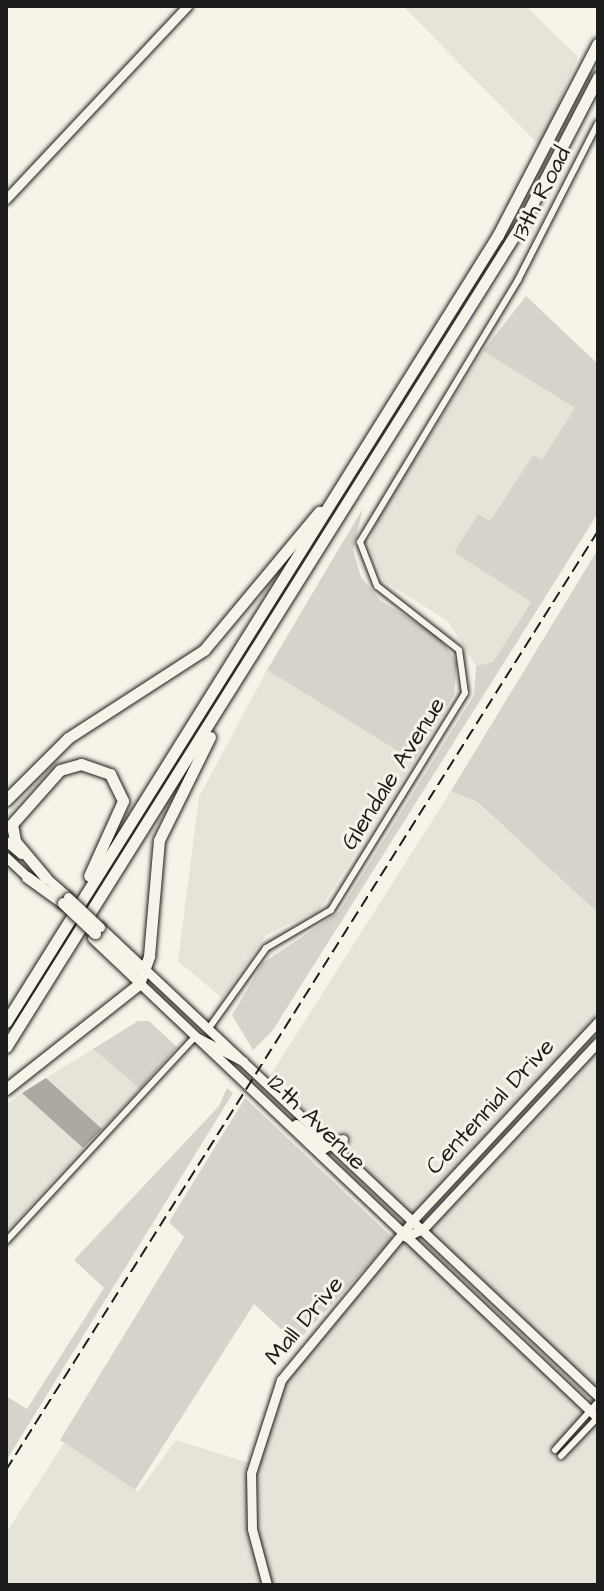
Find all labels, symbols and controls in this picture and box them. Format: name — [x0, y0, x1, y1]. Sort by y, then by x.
street label: 13th Road — [506, 142, 578, 246]
street label: Glendale Avenue — [336, 692, 452, 856]
street label: Centennial Drive — [421, 1033, 561, 1181]
street label: 12th Avenue — [261, 1069, 371, 1177]
street label: Mall Drive — [260, 1271, 350, 1371]

